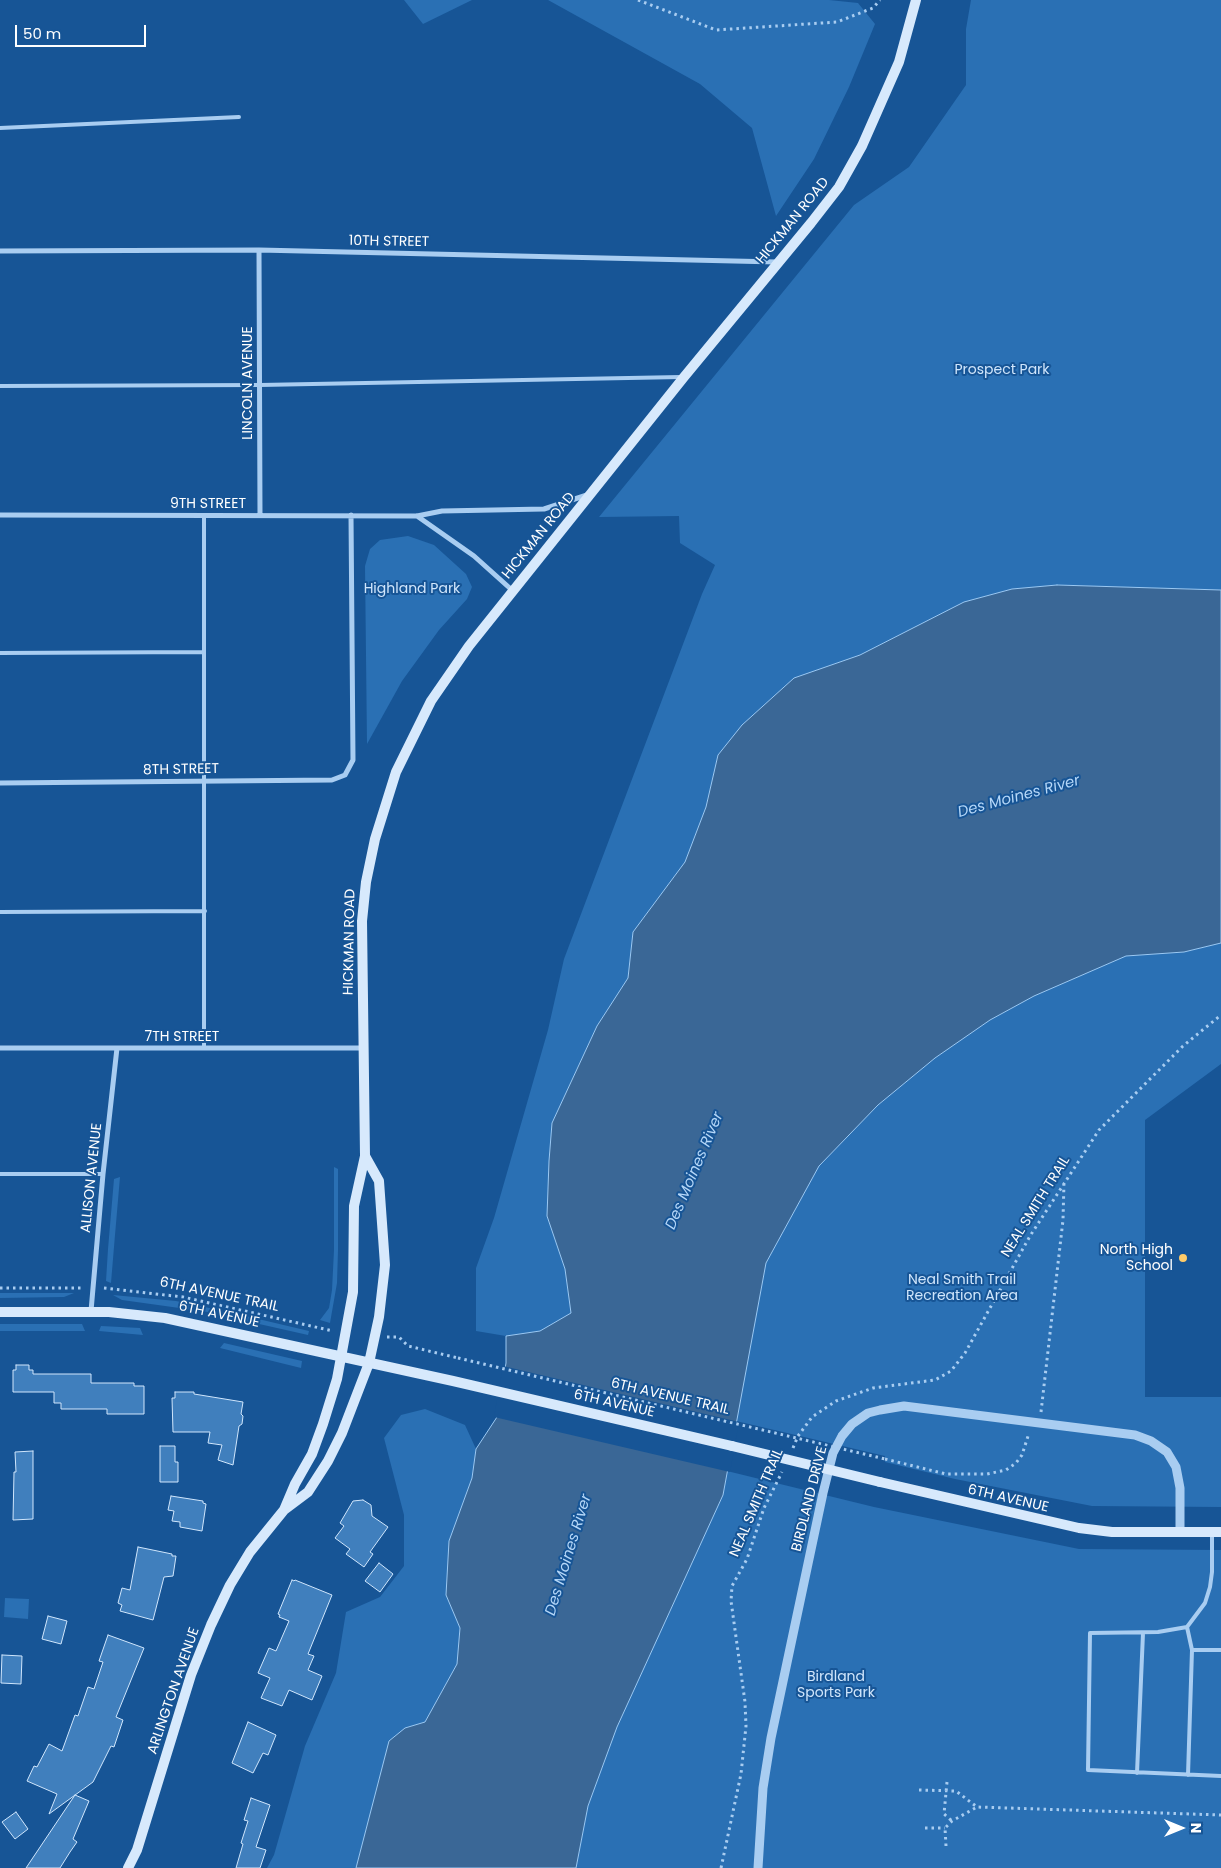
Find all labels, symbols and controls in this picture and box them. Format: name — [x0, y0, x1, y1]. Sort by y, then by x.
scale bar — [18, 15, 149, 47]
text: 50 m — [23, 23, 61, 44]
street label: HICKMAN ROAD — [753, 174, 833, 268]
street label: 10TH STREET — [349, 233, 429, 251]
street label: LINCOLN AVENUE — [240, 326, 256, 440]
park label: Prospect Park — [954, 362, 1050, 378]
street label: HICKMAN ROAD — [499, 489, 579, 583]
street label: 9TH STREET — [170, 496, 246, 512]
park label: Highland Park — [364, 581, 460, 597]
street label: 8TH STREET — [143, 761, 219, 779]
water label: Des Moines River — [956, 772, 1082, 822]
street label: HICKMAN ROAD — [341, 889, 359, 995]
street label: 7TH STREET — [145, 1029, 219, 1045]
water label: Des Moines River — [662, 1110, 728, 1232]
street label: ALLISON AVENUE — [78, 1122, 106, 1234]
street label: NEAL SMITH TRAIL — [998, 1153, 1074, 1261]
place label: North High School — [1100, 1242, 1173, 1274]
marker: North High School — [1177, 1252, 1189, 1264]
park label: Neal Smith Trail Recreation Area — [906, 1272, 1018, 1304]
street label: 6TH AVENUE TRAIL — [158, 1274, 280, 1316]
street label: 6TH AVENUE — [177, 1298, 261, 1332]
street label: 6TH AVENUE TRAIL — [609, 1375, 731, 1419]
street label: 6TH AVENUE — [572, 1387, 656, 1421]
street label: BIRDLAND DRIVE — [789, 1445, 831, 1553]
street label: NEAL SMITH TRAIL — [727, 1446, 787, 1560]
street label: 6TH AVENUE — [966, 1482, 1050, 1516]
water label: Des Moines River — [542, 1492, 596, 1618]
street label: ARLINGTON AVENUE — [144, 1625, 204, 1757]
park label: Birdland Sports Park — [797, 1669, 875, 1701]
north arrow — [1156, 1803, 1206, 1853]
text: N — [1186, 1823, 1206, 1833]

